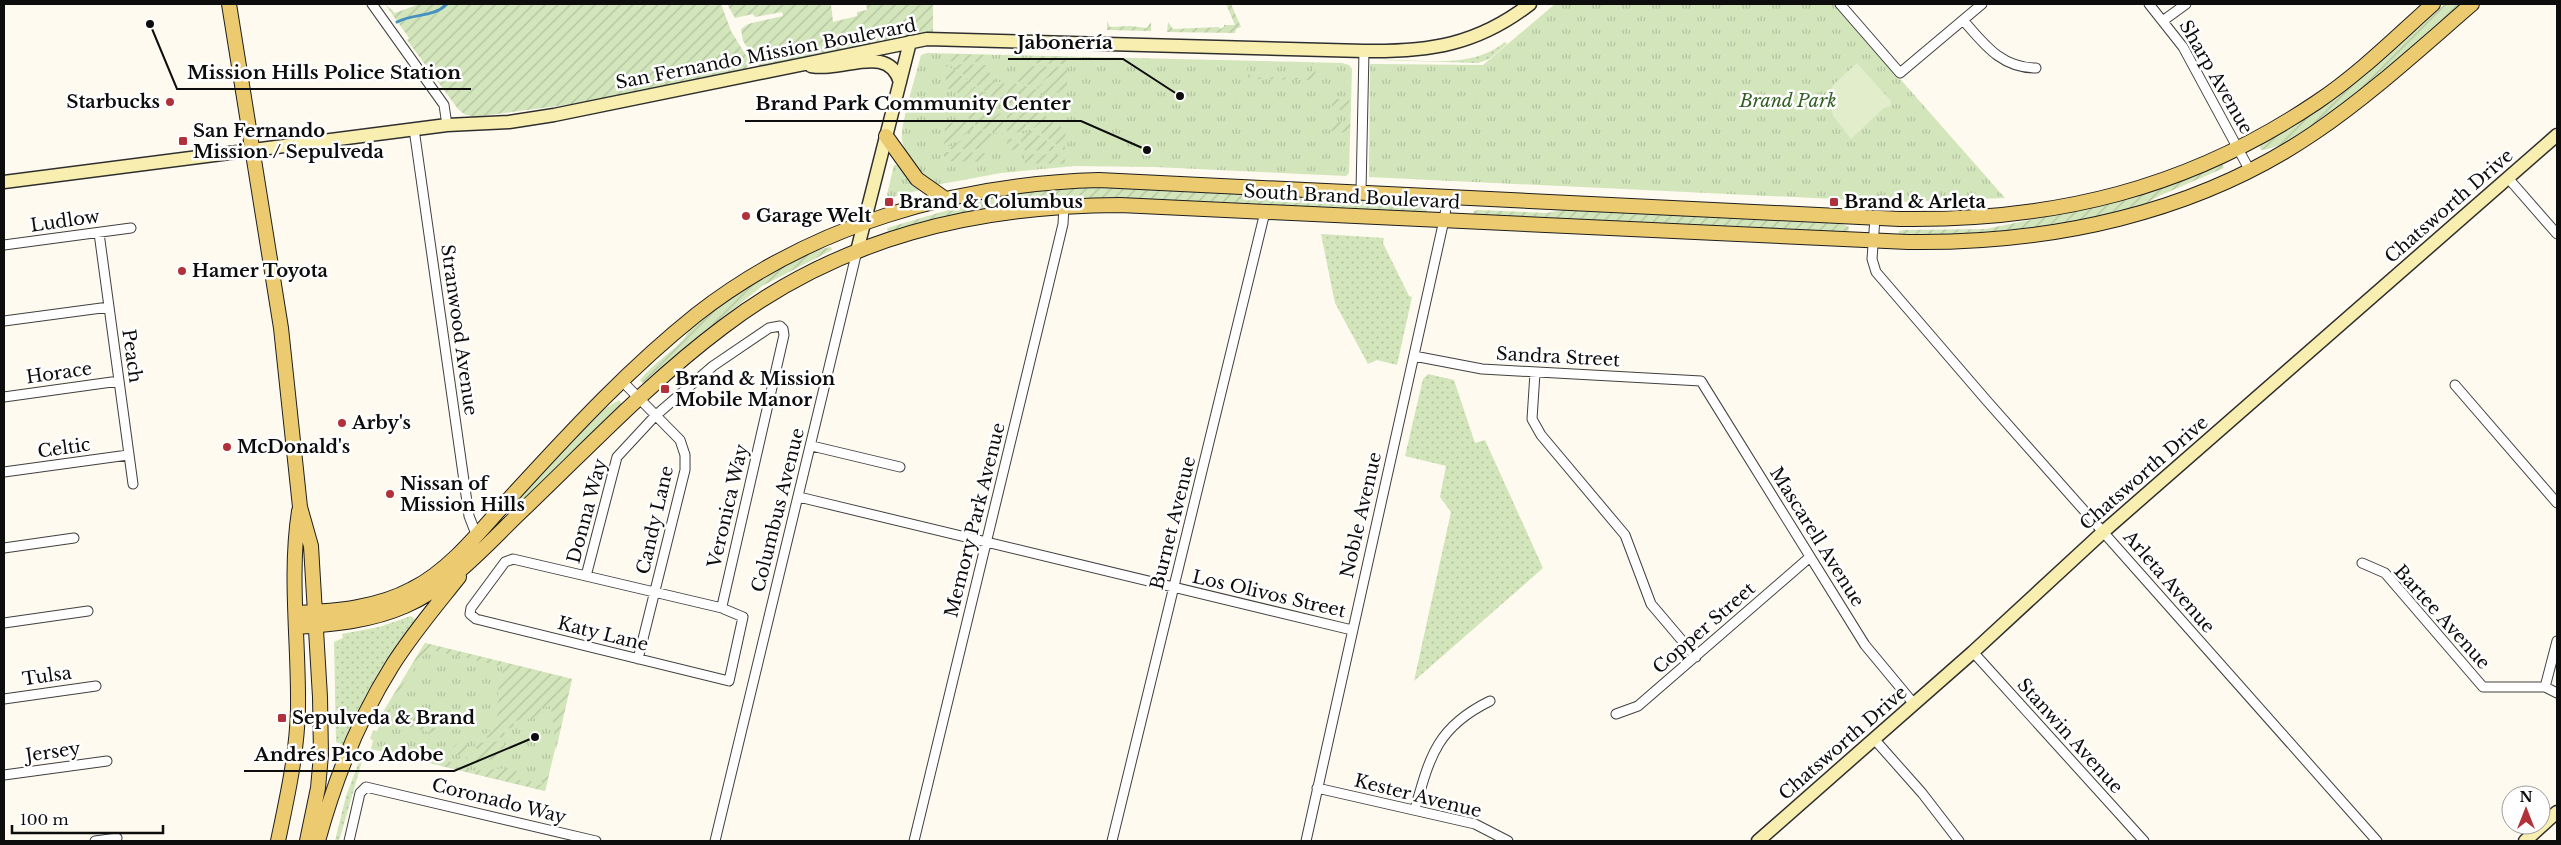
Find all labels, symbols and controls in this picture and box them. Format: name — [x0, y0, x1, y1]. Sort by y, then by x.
street label: San Fernando Mission Boulevard — [614, 14, 918, 94]
street label: Sharp Avenue — [2175, 16, 2257, 138]
callout: Jabonería — [1008, 25, 1123, 59]
text: Jabonería — [1013, 31, 1113, 54]
callout: Mission Hills Police Station — [177, 55, 471, 89]
text: Mission Hills Police Station — [187, 61, 461, 84]
callout: Brand Park Community Center — [745, 87, 1081, 121]
park label: Brand Park — [1739, 90, 1836, 112]
place label: Starbucks — [67, 91, 160, 113]
text: Brand Park Community Center — [755, 92, 1071, 115]
marker: Starbucks — [164, 96, 176, 108]
place label: San Fernando Mission / Sepulveda — [193, 120, 385, 163]
marker: San Fernando Mission / Sepulveda — [177, 135, 189, 147]
street label: Chatsworth Drive — [2380, 144, 2518, 268]
street label: South Brand Boulevard — [1243, 180, 1461, 214]
place label: Brand & Columbus — [899, 191, 1083, 213]
place label: Brand & Arleta — [1844, 191, 1986, 213]
marker: Brand & Columbus — [883, 196, 895, 208]
marker: Brand & Arleta — [1828, 196, 1840, 208]
street label: Ludlow — [29, 205, 102, 237]
place label: Garage Welt — [756, 205, 871, 227]
marker: Garage Welt — [740, 210, 752, 222]
street label: Stranwood Avenue — [436, 243, 482, 417]
place label: Hamer Toyota — [192, 260, 329, 282]
marker: Hamer Toyota — [176, 265, 188, 277]
street label: Peach — [117, 328, 147, 384]
street label: Sandra Street — [1496, 343, 1621, 371]
street label: Horace — [25, 357, 93, 389]
place label: Brand & Mission Mobile Manor — [675, 368, 835, 411]
marker: Brand & Mission Mobile Manor — [659, 383, 671, 395]
street label: Chatsworth Drive — [2075, 411, 2213, 535]
place label: Arby's — [351, 412, 411, 434]
marker: Arby's — [336, 417, 348, 429]
street label: Memory Park Avenue — [940, 420, 1010, 620]
street label: Columbus Avenue — [747, 426, 809, 594]
street label: Celtic — [36, 433, 92, 463]
place label: McDonald's — [237, 436, 350, 458]
marker: McDonald's — [221, 441, 233, 453]
street label: Veronica Way — [703, 442, 753, 571]
street label: Noble Avenue — [1336, 450, 1386, 580]
street label: Burnet Avenue — [1146, 454, 1200, 592]
street label: Donna Way — [562, 456, 612, 566]
street label: Mascarell Avenue — [1765, 463, 1869, 611]
street label: Candy Lane — [632, 464, 678, 576]
place label: Nissan of Mission Hills — [400, 473, 525, 516]
marker: Nissan of Mission Hills — [384, 488, 396, 500]
street label: Arleta Avenue — [2118, 526, 2219, 638]
street label: Bartee Avenue — [2389, 560, 2495, 674]
street label: Los Olivos Street — [1190, 566, 1348, 622]
street label: Copper Street — [1648, 577, 1760, 678]
street label: Katy Lane — [555, 612, 651, 656]
street label: Tulsa — [21, 662, 73, 690]
street label: Stanwin Avenue — [2013, 674, 2127, 798]
street label: Chatsworth Drive — [1774, 681, 1912, 805]
place label: Sepulveda & Brand — [292, 707, 475, 729]
marker: Sepulveda & Brand — [276, 712, 288, 724]
street label: Jersey — [22, 737, 82, 767]
callout: Andrés Pico Adobe — [244, 737, 454, 771]
text: Andrés Pico Adobe — [253, 743, 444, 766]
street label: Kester Avenue — [1352, 770, 1484, 822]
street label: Coronado Way — [429, 774, 569, 828]
north arrow — [2501, 785, 2551, 835]
text: N — [2519, 788, 2533, 806]
scale bar — [12, 802, 164, 834]
text: 100 m — [20, 810, 69, 829]

